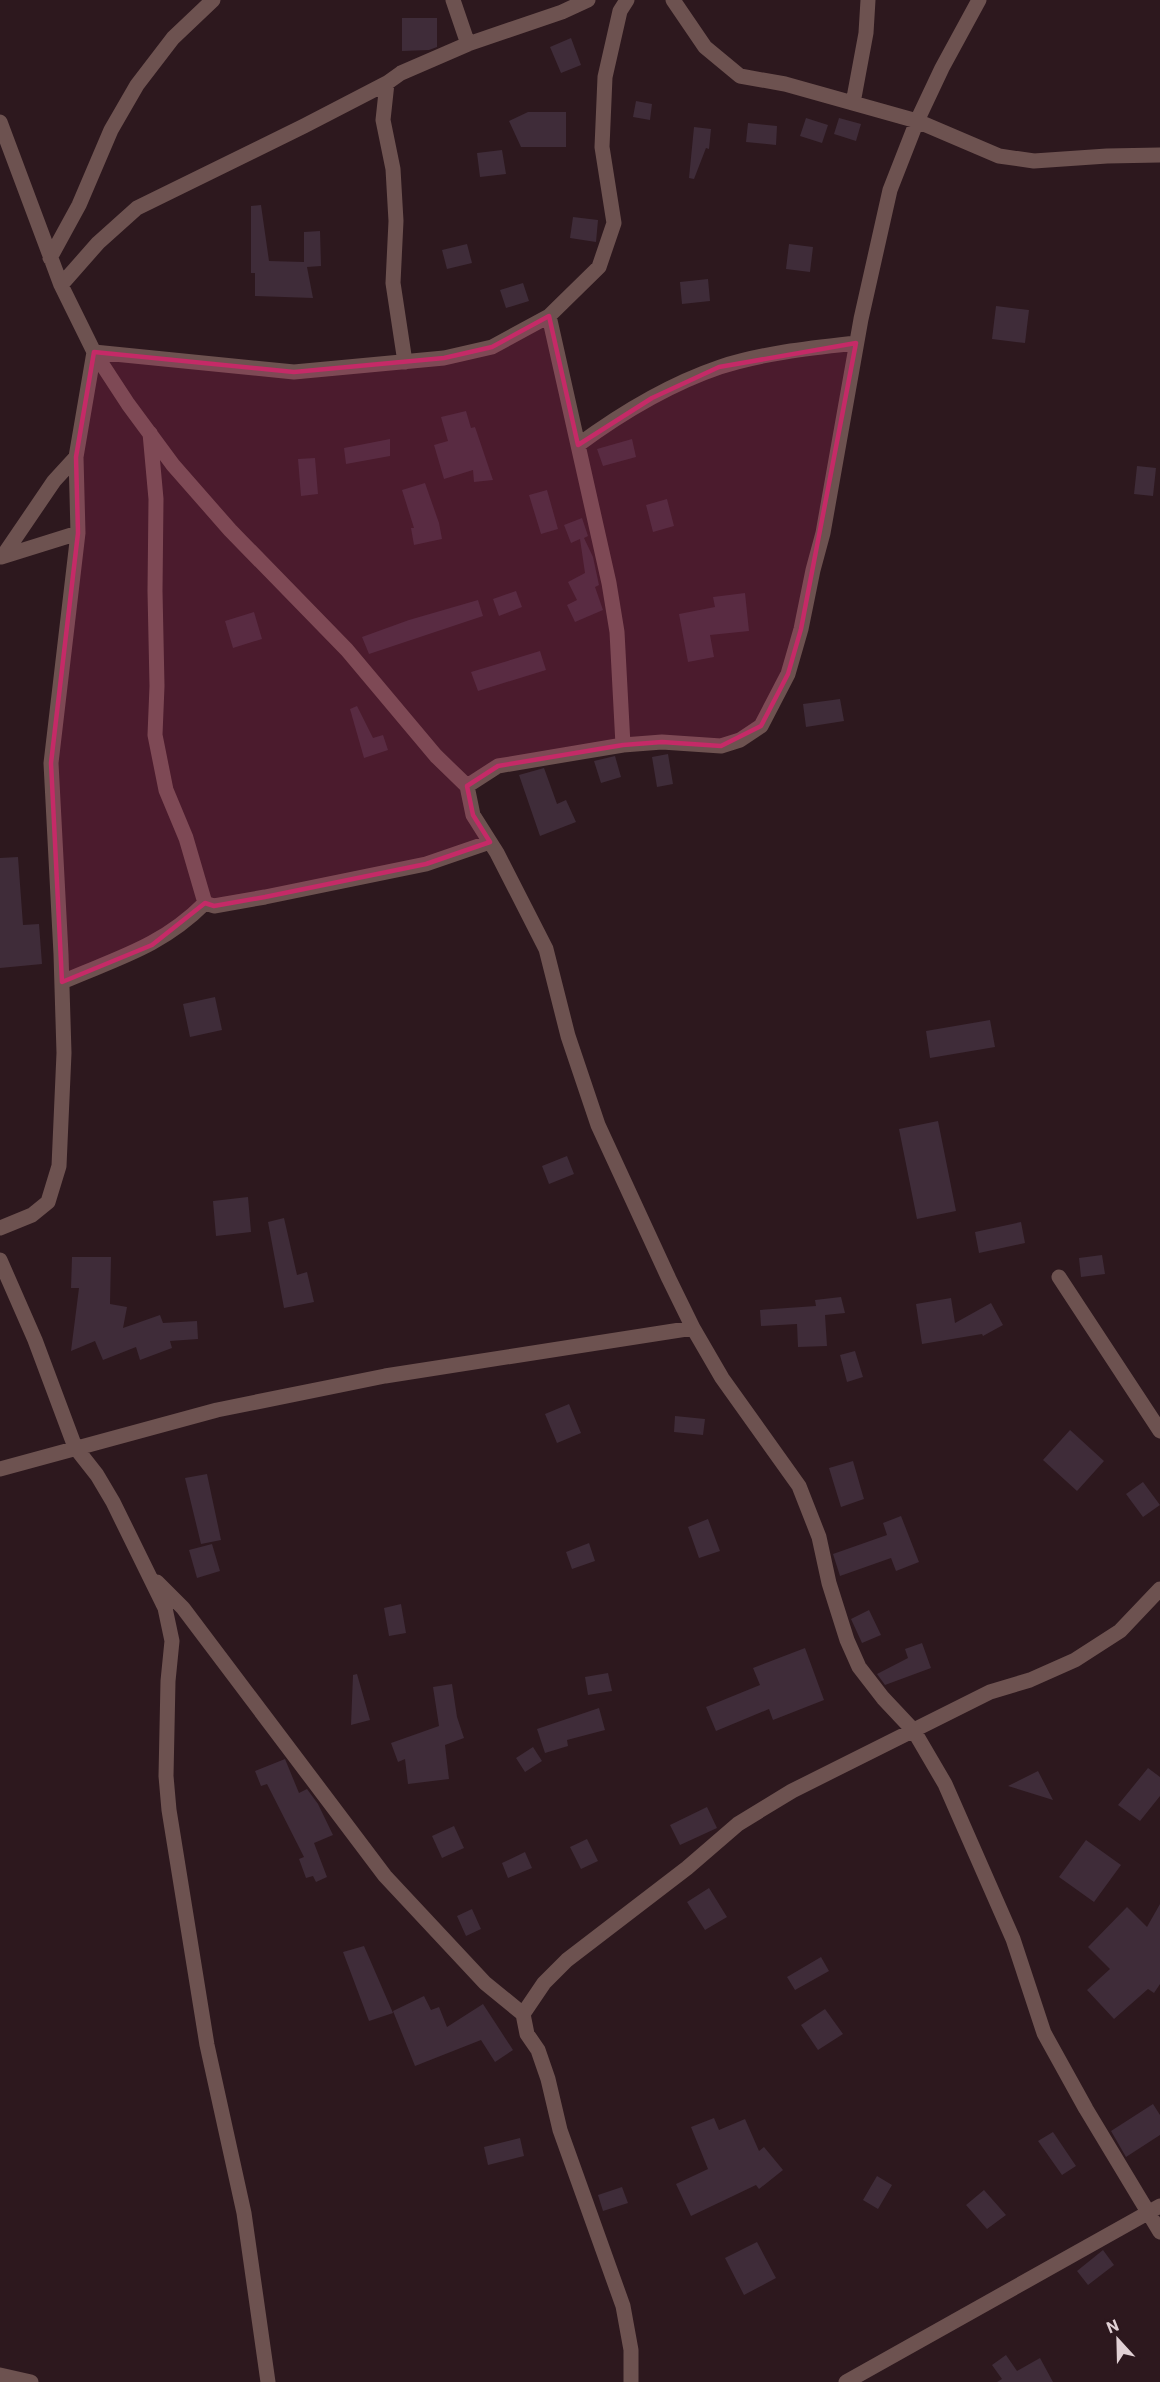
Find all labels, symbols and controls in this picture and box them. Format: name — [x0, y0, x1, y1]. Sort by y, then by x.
north arrow — [1088, 2310, 1148, 2370]
text: N — [1104, 2316, 1121, 2337]

